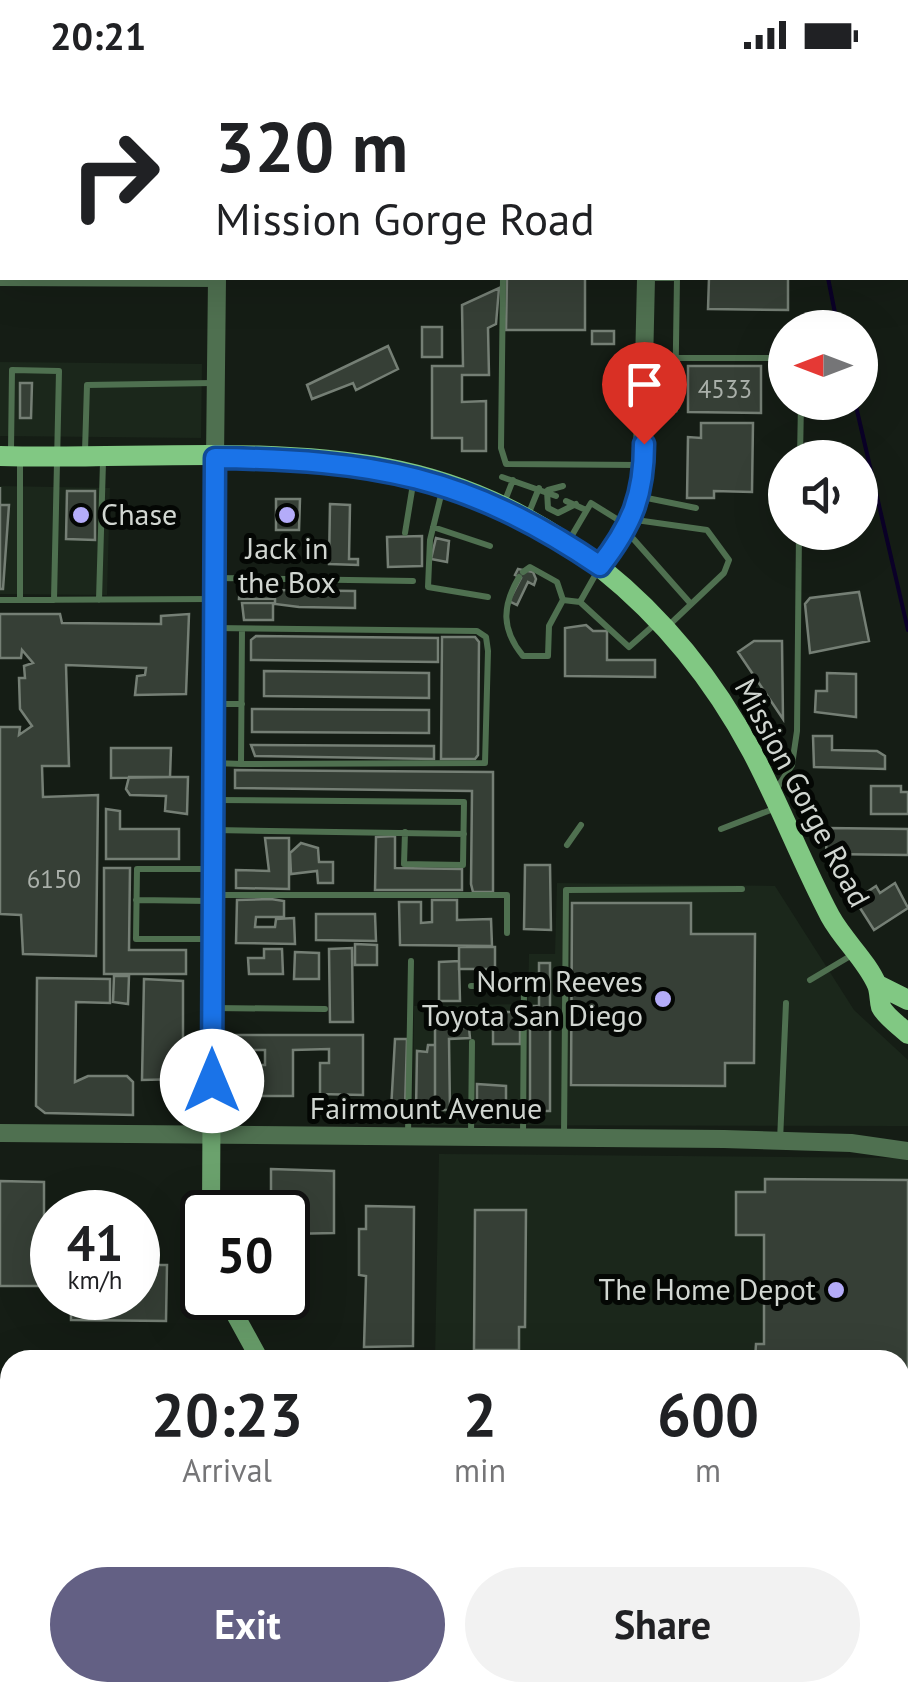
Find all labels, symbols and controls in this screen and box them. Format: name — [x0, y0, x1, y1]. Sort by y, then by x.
text: 20:21 — [50, 11, 146, 60]
text: 320 m — [215, 101, 408, 191]
icon: right — [50, 110, 180, 240]
text: Mission Gorge Road — [215, 189, 595, 247]
north arrow — [768, 310, 878, 420]
map controls — [768, 310, 878, 550]
pin — [602, 342, 687, 445]
icon: arrive — [617, 357, 672, 412]
house number: 4533 — [698, 373, 752, 405]
button: sound — [768, 440, 878, 550]
place label: Chase — [101, 494, 177, 533]
marker: Chase — [70, 504, 92, 526]
marker: Jack in the Box — [276, 504, 298, 526]
place label: Jack in the Box — [238, 528, 336, 601]
street label: Mission Gorge Road — [727, 671, 880, 913]
house number: 6150 — [27, 863, 81, 895]
place label: Norm Reeves Toyota San Diego — [422, 961, 643, 1034]
marker: Norm Reeves Toyota San Diego — [652, 988, 674, 1010]
position arrow — [160, 1029, 264, 1133]
street label: Fairmount Avenue — [310, 1088, 542, 1127]
speed limit sign: 50 — [180, 1190, 310, 1320]
text: 41 — [67, 1210, 123, 1275]
text: km/h — [68, 1264, 122, 1296]
place label: The Home Depot — [599, 1269, 816, 1308]
marker: The Home Depot — [825, 1279, 847, 1301]
text: 20:23 — [151, 1375, 303, 1453]
text: 2 — [463, 1375, 497, 1453]
text: 600 — [657, 1375, 759, 1453]
text: Arrival — [182, 1449, 272, 1491]
text: min — [454, 1449, 506, 1491]
text: m — [695, 1449, 721, 1491]
button: Exit — [50, 1567, 445, 1682]
button: Share — [465, 1567, 860, 1682]

